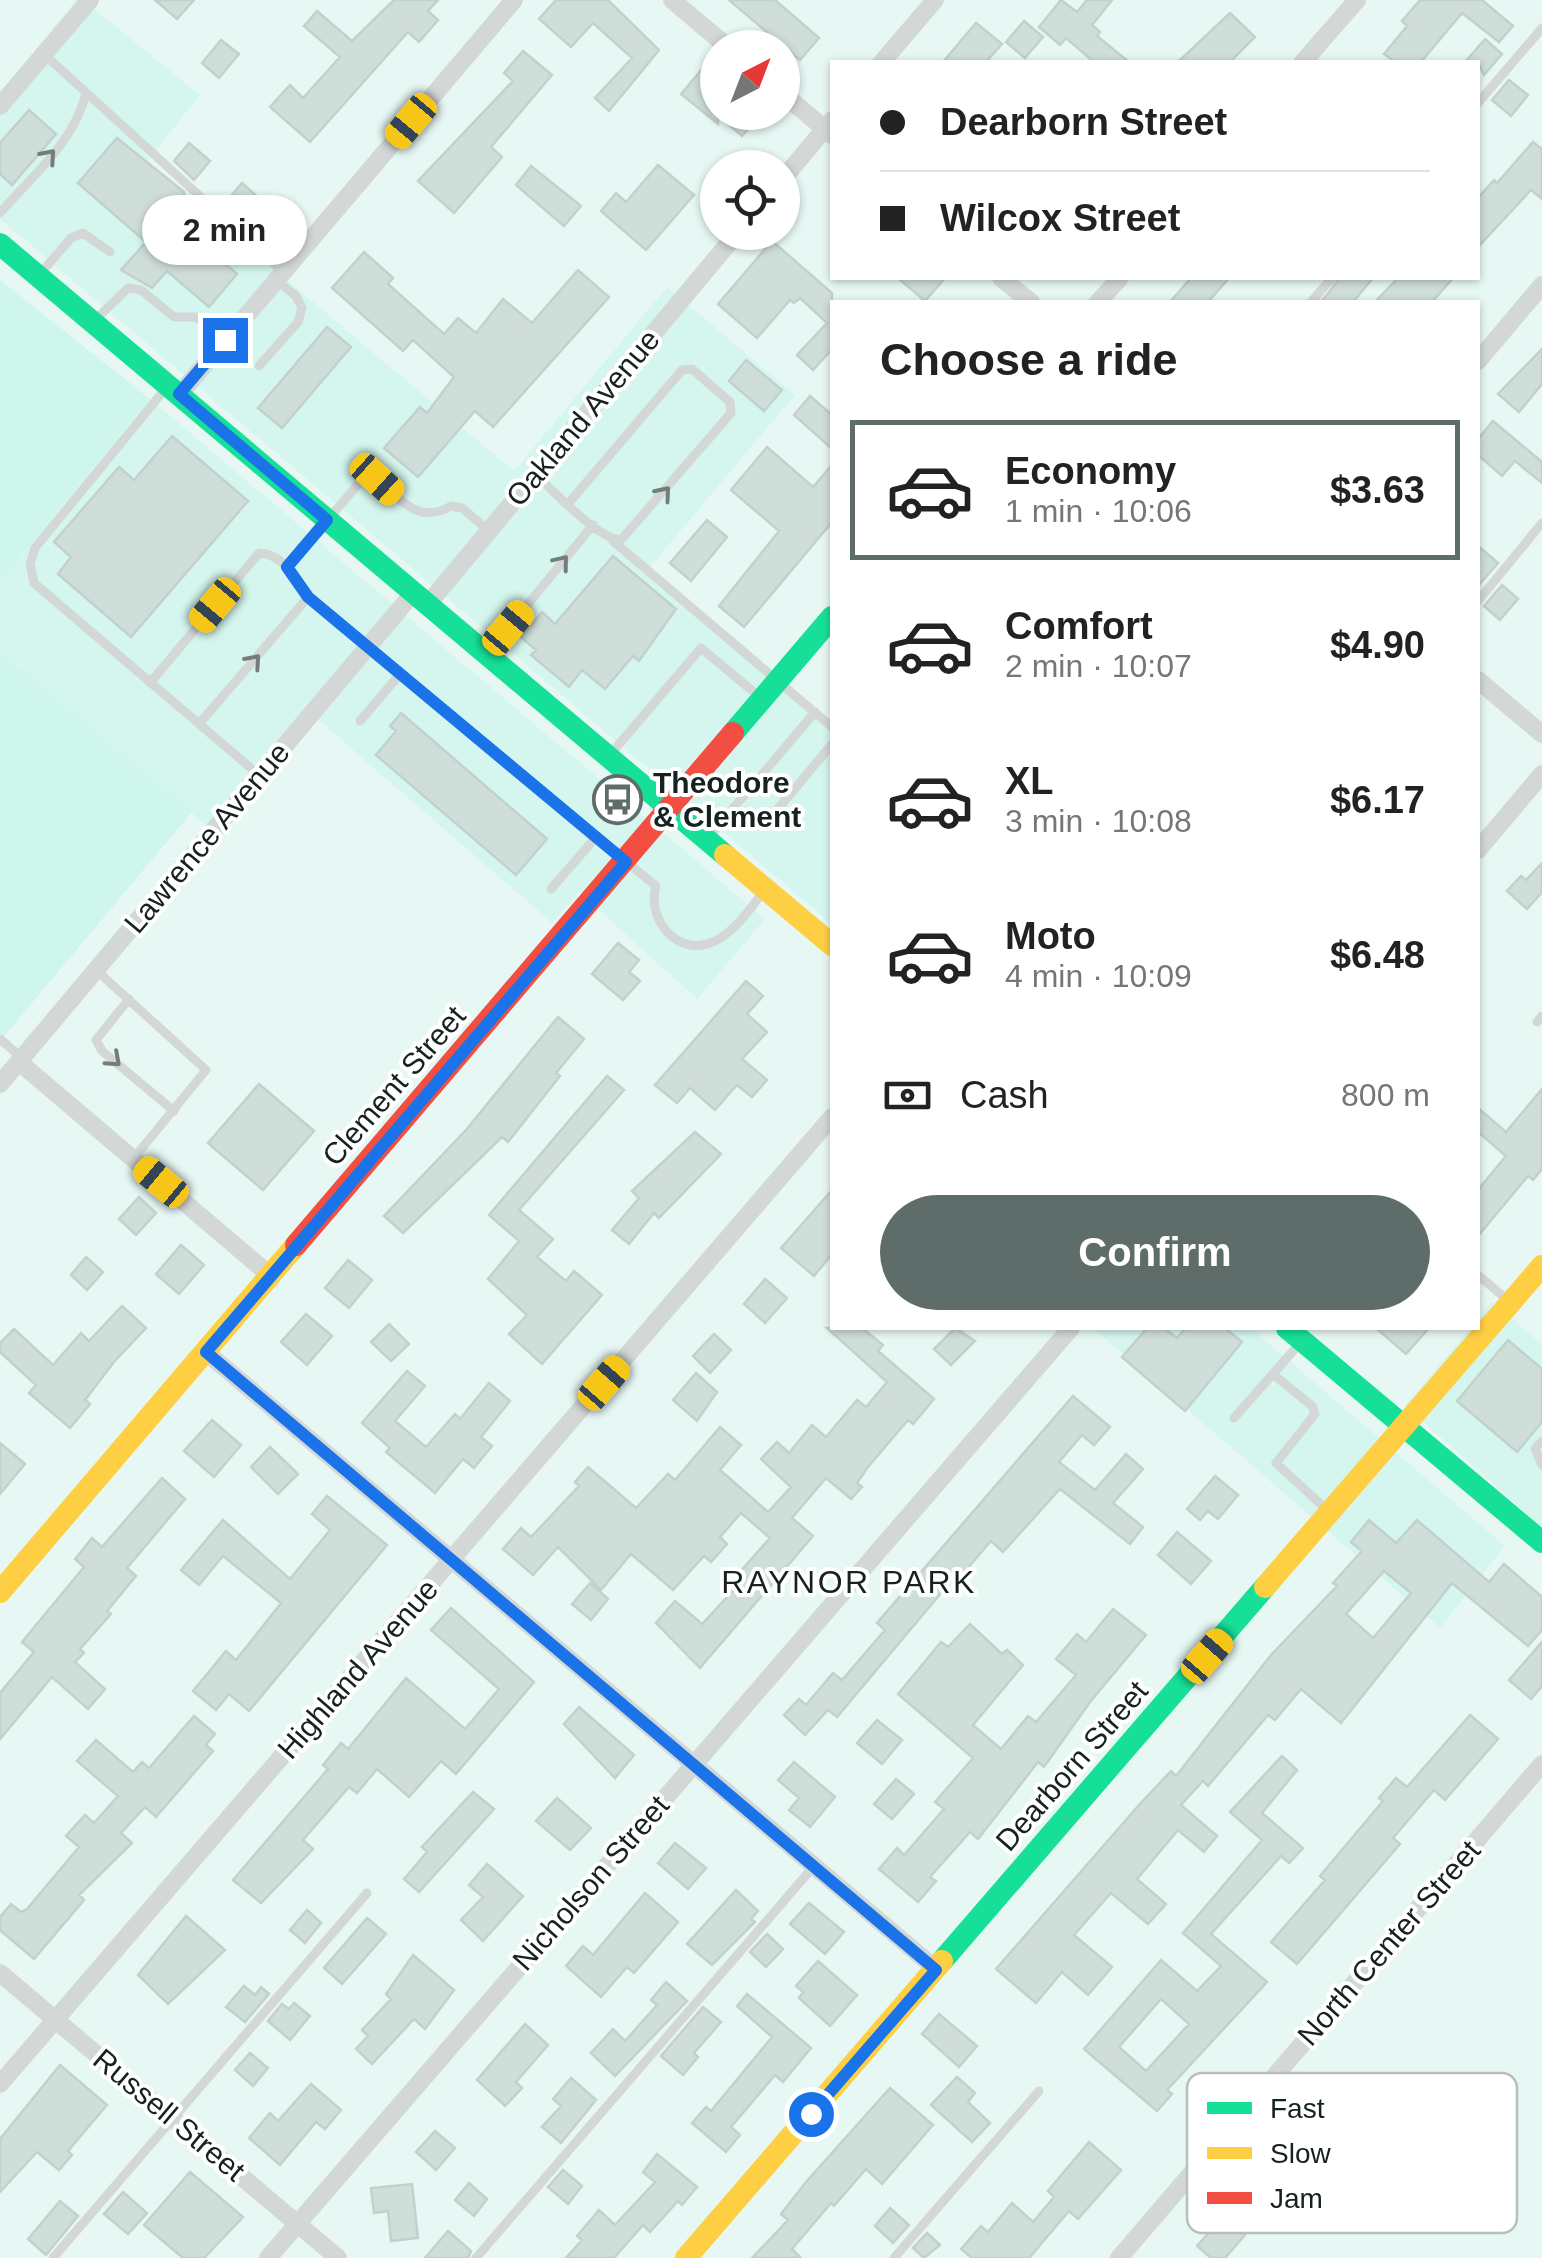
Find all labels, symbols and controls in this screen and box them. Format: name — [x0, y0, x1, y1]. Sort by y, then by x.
north arrow — [700, 30, 800, 130]
map controls — [700, 30, 800, 250]
car — [380, 88, 442, 154]
text: Dearborn Street — [940, 101, 1227, 143]
one-way arrow — [38, 150, 56, 168]
button: locate — [700, 150, 800, 250]
callout: 2 min — [142, 195, 308, 265]
text: Wilcox Street — [940, 197, 1180, 239]
text: 2 min — [183, 212, 266, 248]
route end — [203, 318, 248, 363]
street label: Oakland Avenue — [499, 323, 666, 512]
text: Choose a ride — [880, 334, 1178, 385]
icon: car — [885, 445, 975, 535]
car — [345, 448, 409, 510]
text: Economy — [1005, 450, 1176, 492]
text: $3.63 — [1330, 469, 1425, 511]
one-way arrow — [652, 486, 670, 504]
text: 1 min · 10:06 — [1005, 493, 1192, 529]
one-way arrow — [550, 556, 568, 574]
car — [184, 572, 246, 638]
car — [477, 595, 539, 661]
icon: car — [885, 600, 975, 690]
text: Comfort — [1005, 605, 1153, 647]
text: $4.90 — [1330, 624, 1425, 666]
text: 2 min · 10:07 — [1005, 648, 1192, 684]
one-way arrow — [242, 654, 260, 672]
street label: Lawrence Avenue — [117, 736, 296, 939]
icon: car — [885, 755, 975, 845]
text: XL — [1005, 760, 1054, 802]
place label: Theodore & Clement — [653, 766, 801, 833]
bus stop icon: Theodore & Clement — [592, 774, 644, 826]
text: $6.17 — [1330, 779, 1425, 821]
text: 3 min · 10:08 — [1005, 803, 1192, 839]
icon: car — [885, 910, 975, 1000]
text: Moto — [1005, 915, 1096, 957]
text: $6.48 — [1330, 934, 1425, 976]
text: 4 min · 10:09 — [1005, 958, 1192, 994]
street label: Clement Street — [316, 999, 472, 1172]
one-way arrow — [102, 1048, 121, 1066]
icon: cash — [880, 1068, 935, 1123]
text: Cash — [960, 1074, 1049, 1116]
text: 800 m — [1341, 1077, 1430, 1113]
car — [128, 1151, 194, 1213]
button: Confirm — [880, 1195, 1430, 1310]
car — [573, 1351, 635, 1415]
district label: RAYNOR PARK — [721, 1564, 977, 1600]
street label: Highland Avenue — [271, 1572, 444, 1765]
car — [1176, 1624, 1238, 1688]
street label: Dearborn Street — [989, 1674, 1155, 1857]
street label: Nicholson Street — [506, 1788, 676, 1977]
street label: North Center Street — [1291, 1833, 1487, 2052]
street label: Russell Street — [87, 2042, 252, 2188]
legend — [1187, 2073, 1517, 2233]
route start — [789, 2092, 834, 2137]
text: Fast — [1270, 2093, 1325, 2124]
text: Slow — [1270, 2138, 1331, 2169]
text: Jam — [1270, 2183, 1323, 2214]

